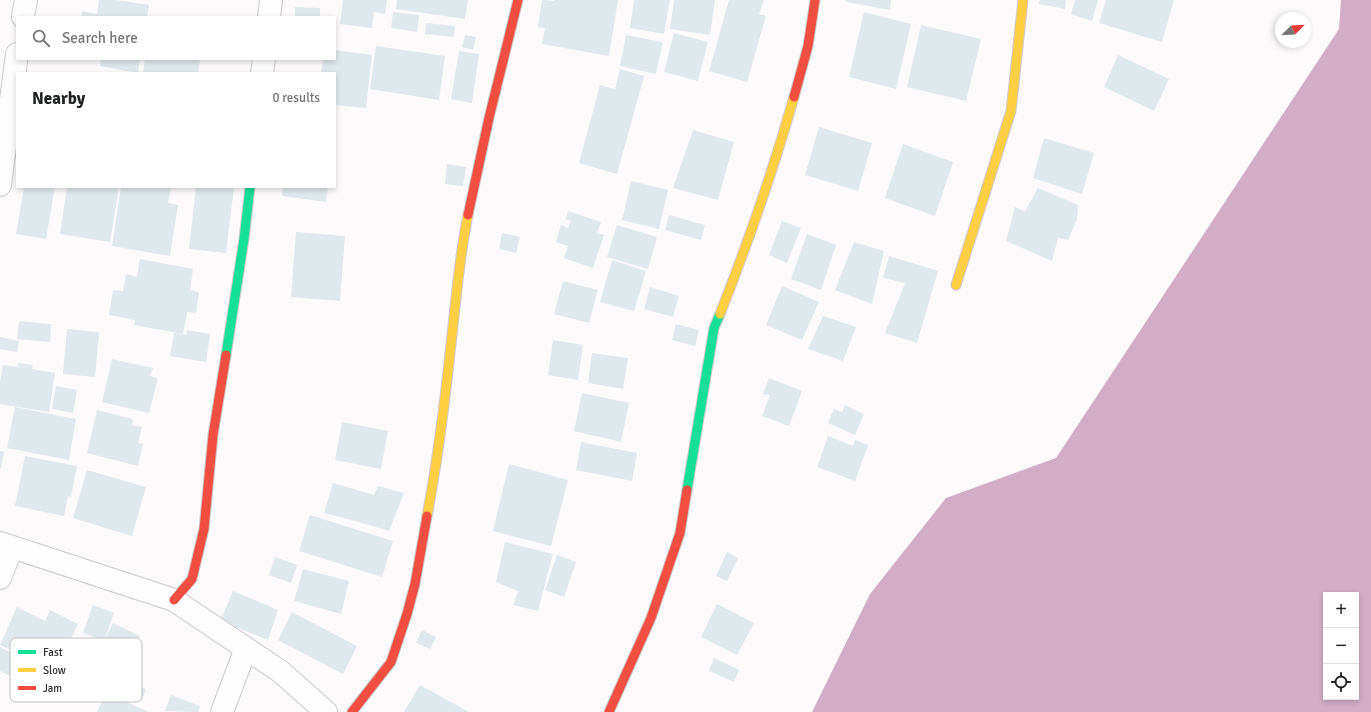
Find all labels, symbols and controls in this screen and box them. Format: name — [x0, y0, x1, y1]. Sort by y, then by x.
north arrow — [1275, 12, 1311, 48]
search box — [16, 16, 336, 60]
icon: search — [30, 27, 52, 49]
text: Search here — [62, 29, 138, 47]
text: Nearby — [32, 88, 85, 109]
text: 0 results — [272, 90, 320, 106]
map controls — [1323, 592, 1359, 700]
button: + — [1323, 592, 1359, 628]
button: − — [1323, 628, 1359, 664]
legend — [10, 638, 142, 702]
text: Fast — [43, 646, 63, 659]
text: Slow — [43, 664, 66, 677]
button: locate — [1323, 664, 1359, 700]
text: Jam — [43, 682, 62, 695]

